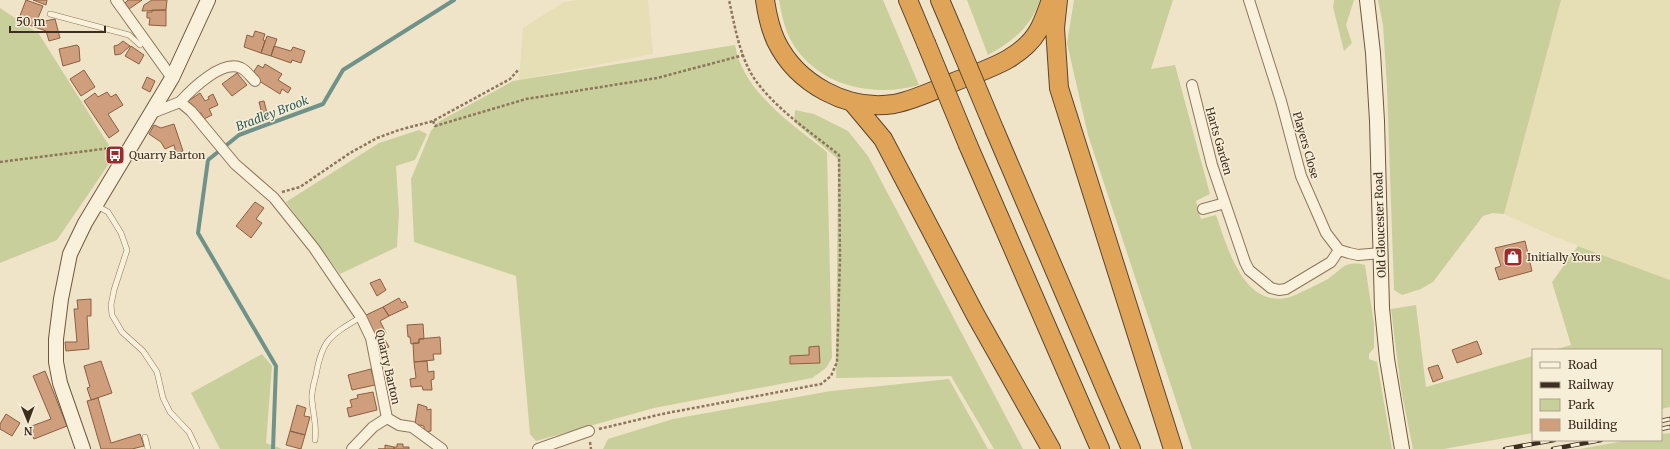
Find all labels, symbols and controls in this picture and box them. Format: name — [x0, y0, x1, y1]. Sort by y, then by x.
scale bar — [10, 8, 105, 34]
text: 50 m — [16, 14, 45, 29]
water label: Bradley Brook — [233, 92, 311, 134]
street label: Harts Garden — [1203, 105, 1236, 177]
street label: Players Close — [1290, 110, 1322, 180]
bus stop icon: Quarry Barton — [104, 144, 126, 166]
place label: Quarry Barton — [129, 148, 206, 162]
street label: Old Gloucester Road — [1371, 172, 1389, 278]
shop icon: Initially Yours — [1502, 246, 1524, 268]
place label: Initially Yours — [1527, 250, 1601, 264]
street label: Quarry Barton — [373, 328, 404, 406]
legend — [1532, 349, 1662, 441]
text: Road — [1568, 357, 1597, 372]
text: Railway — [1568, 377, 1614, 392]
text: Park — [1568, 397, 1595, 412]
north arrow — [8, 401, 48, 441]
text: Building — [1568, 417, 1618, 432]
text: N — [23, 424, 33, 438]

